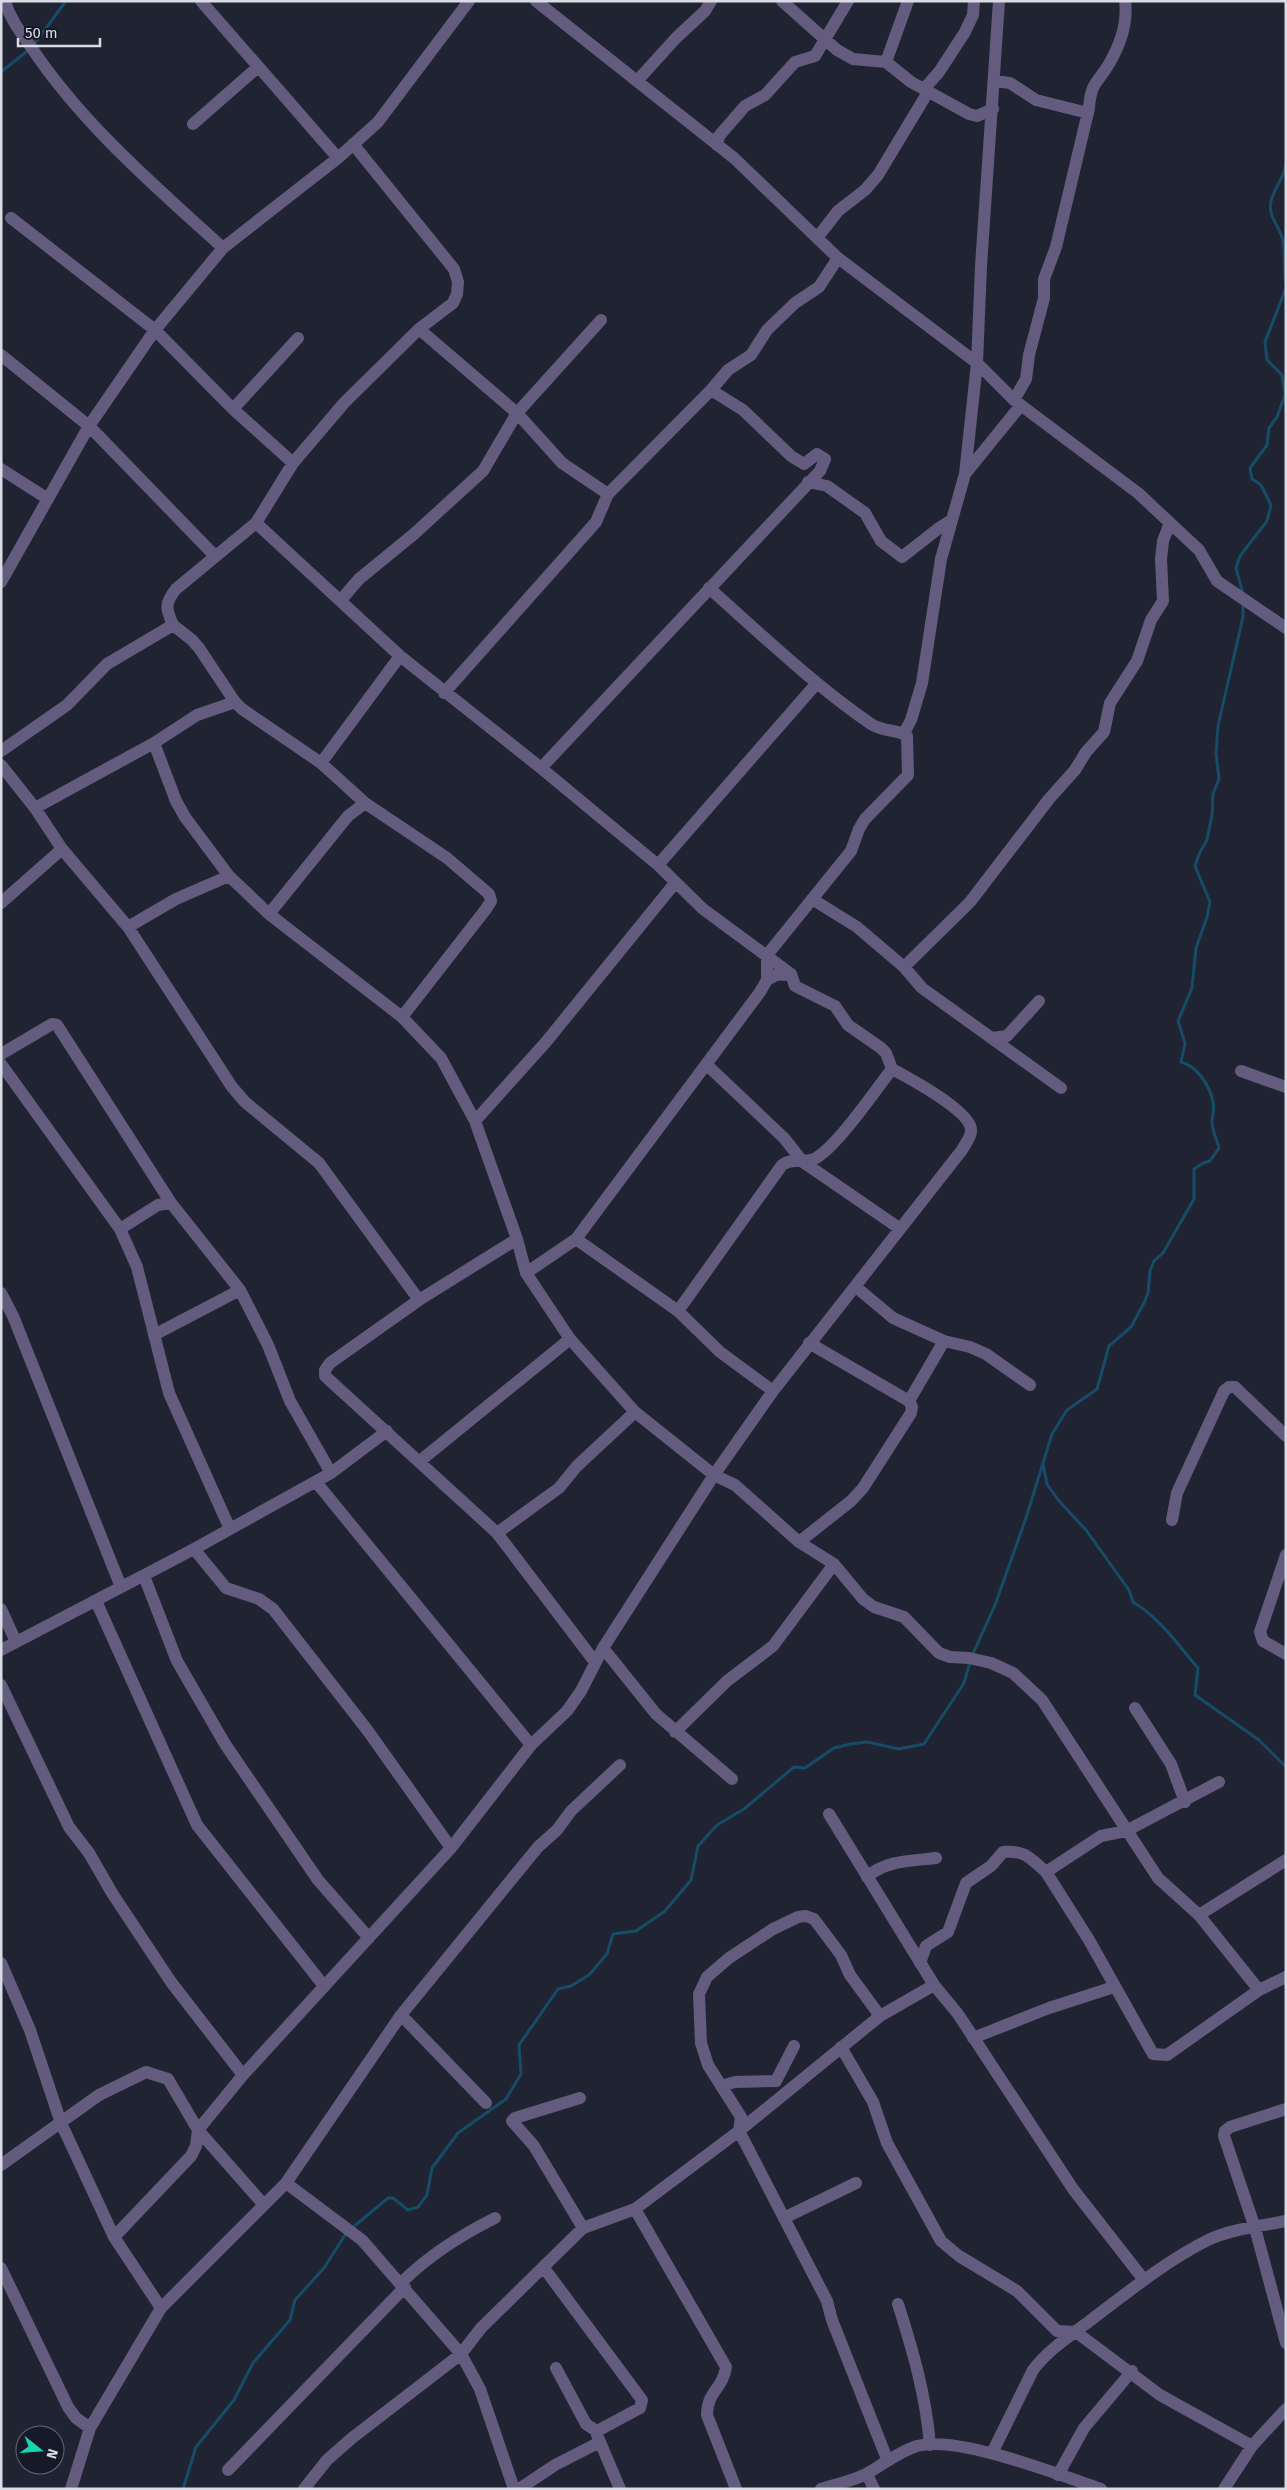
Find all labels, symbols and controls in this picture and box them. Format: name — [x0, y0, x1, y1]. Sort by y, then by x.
scale bar — [18, 15, 100, 47]
text: 50 m — [25, 24, 58, 42]
north arrow — [15, 2425, 65, 2475]
text: N — [42, 2447, 61, 2461]

